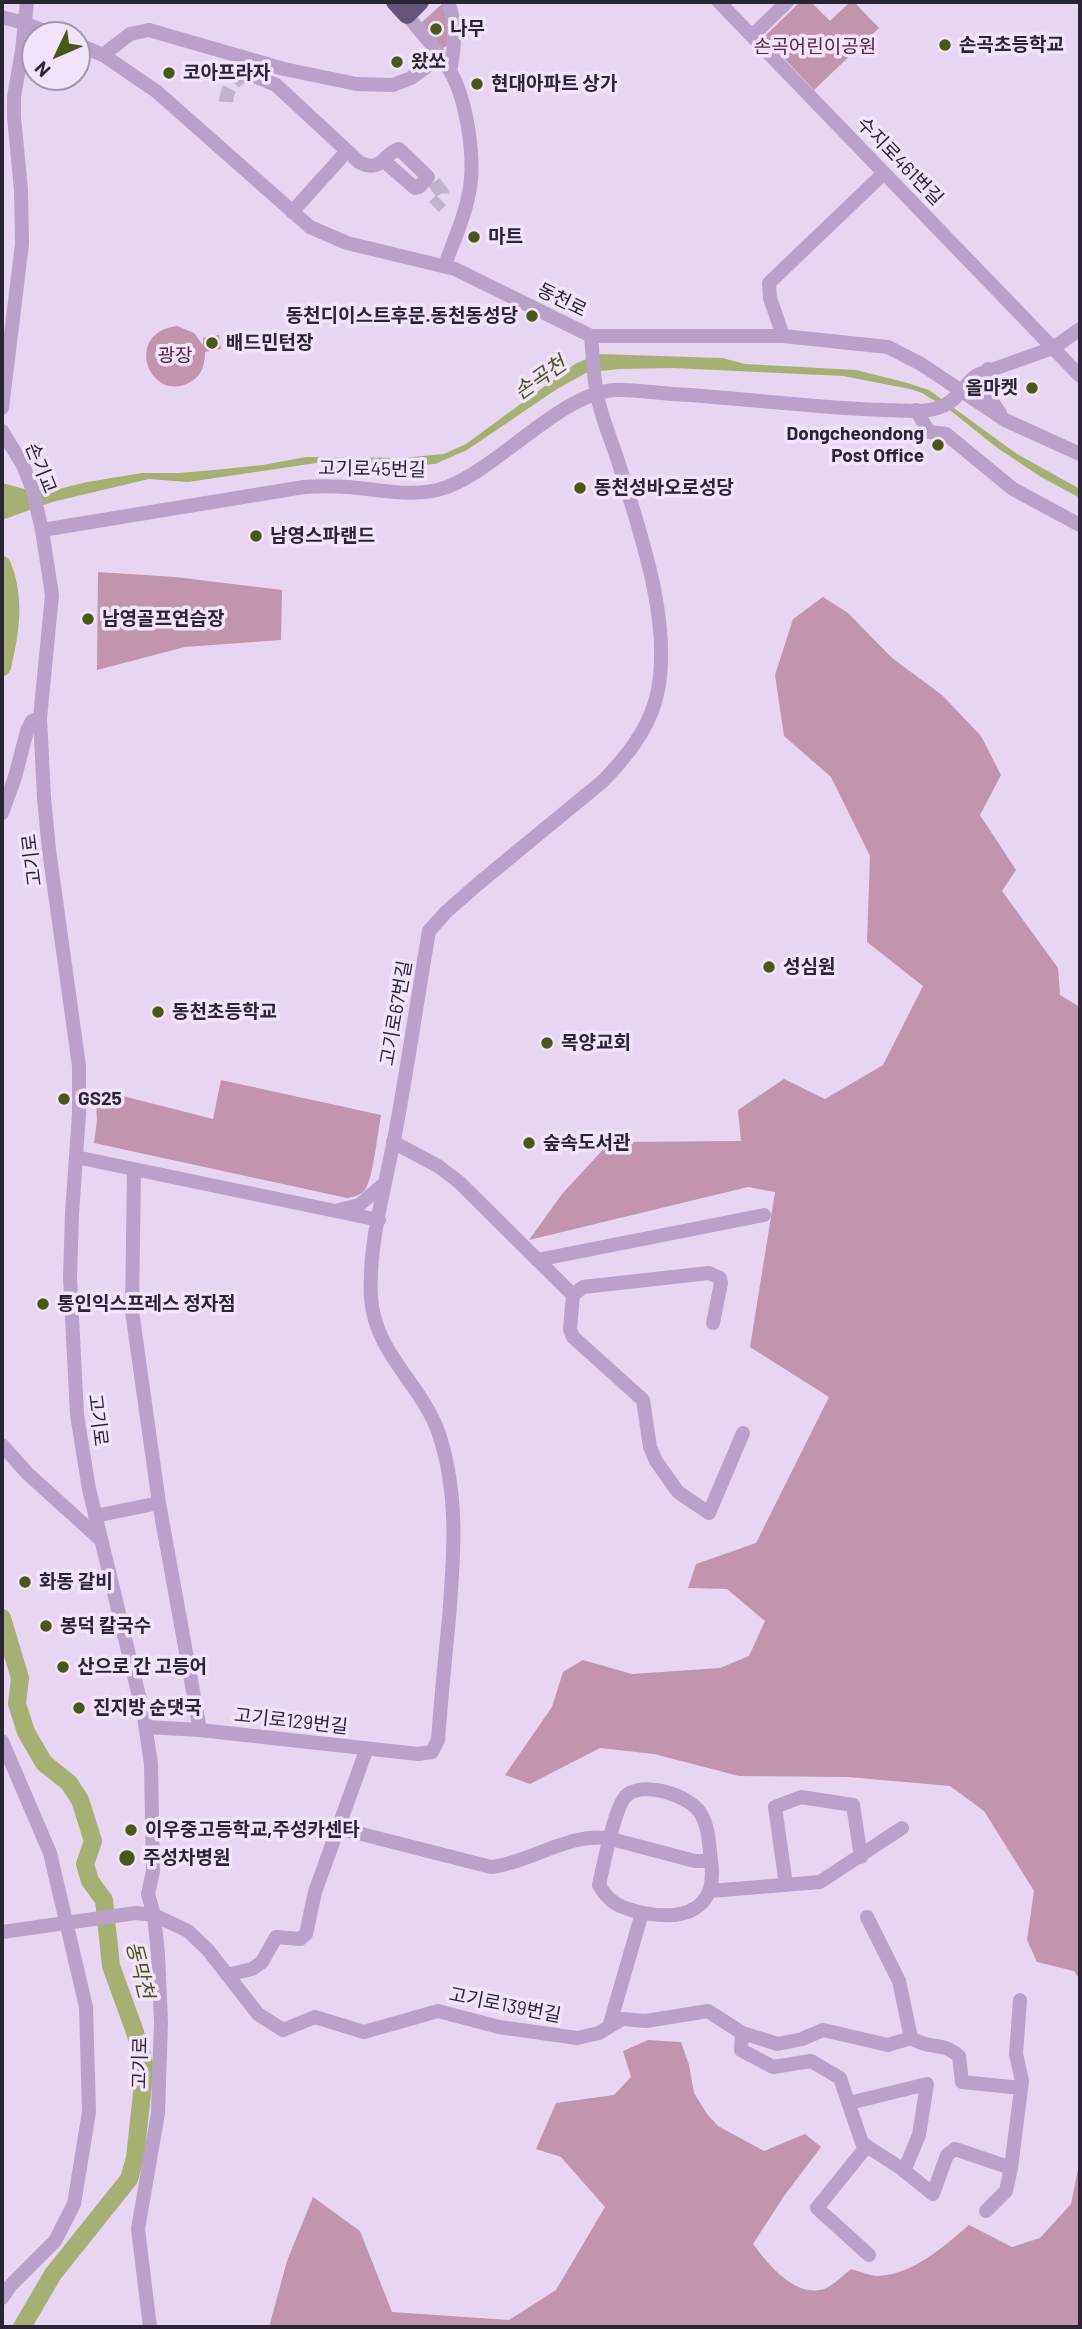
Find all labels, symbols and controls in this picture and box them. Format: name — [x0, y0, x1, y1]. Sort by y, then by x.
place label: 나무 — [450, 18, 485, 40]
north arrow — [21, 21, 91, 91]
marker: 나무 — [428, 21, 444, 37]
place label: 손곡초등학교 — [959, 34, 1064, 56]
park label: 손곡어린이공원 — [754, 36, 876, 58]
marker: 손곡초등학교 — [937, 37, 953, 53]
place label: 왔쏘 — [411, 51, 446, 73]
marker: 왔쏘 — [389, 54, 405, 70]
text: N — [29, 57, 55, 82]
place label: 코아프라자 — [183, 62, 270, 84]
marker: 코아프라자 — [161, 65, 177, 81]
place label: 현대아파트 상가 — [491, 73, 617, 95]
marker: 현대아파트 상가 — [469, 76, 485, 92]
street label: 수지로461번길 — [852, 112, 948, 210]
place label: 마트 — [488, 226, 523, 248]
marker: 마트 — [466, 229, 482, 245]
street label: 동천로 — [533, 278, 591, 322]
place label: 동천디이스트후문.동천동성당 — [286, 305, 518, 327]
marker: 동천디이스트후문.동천동성당 — [524, 308, 540, 324]
place label: 배드민턴장 — [226, 332, 313, 354]
marker: 배드민턴장 — [204, 335, 220, 351]
park label: 광장 — [158, 345, 192, 367]
water label: 손곡천 — [509, 351, 571, 405]
place label: 올마켓 — [966, 377, 1018, 399]
marker: 올마켓 — [1024, 380, 1040, 396]
place label: Dongcheondong Post Office — [787, 423, 924, 467]
marker: Dongcheondong Post Office — [930, 437, 946, 453]
street label: 손기교 — [21, 439, 61, 497]
street label: 고기로45번길 — [318, 457, 426, 481]
place label: 동천성바오로성당 — [594, 477, 734, 499]
marker: 동천성바오로성당 — [572, 480, 588, 496]
place label: 남영스파랜드 — [270, 525, 375, 547]
marker: 남영스파랜드 — [248, 528, 264, 544]
place label: 남영골프연습장 — [102, 608, 224, 630]
marker: 남영골프연습장 — [80, 611, 96, 627]
street label: 고기로 — [17, 833, 47, 887]
place label: 성심원 — [783, 956, 835, 978]
street label: 고기로67번길 — [376, 959, 416, 1067]
marker: 성심원 — [761, 959, 777, 975]
place label: 동천초등학교 — [172, 1001, 277, 1023]
marker: 동천초등학교 — [150, 1004, 166, 1020]
place label: 목양교회 — [561, 1032, 631, 1054]
marker: 목양교회 — [539, 1035, 555, 1051]
place label: GS25 — [78, 1088, 122, 1110]
marker: GS25 — [56, 1091, 72, 1107]
place label: 숲속도서관 — [543, 1132, 630, 1154]
marker: 숲속도서관 — [521, 1135, 537, 1151]
place label: 통인익스프레스 정자점 — [57, 1293, 236, 1315]
marker: 통인익스프레스 정자점 — [35, 1296, 51, 1312]
street label: 고기로 — [83, 1393, 113, 1447]
place label: 화동 갈비 — [39, 1571, 113, 1593]
marker: 화동 갈비 — [17, 1574, 33, 1590]
place label: 봉덕 칼국수 — [60, 1615, 151, 1637]
marker: 봉덕 칼국수 — [38, 1618, 54, 1634]
place label: 산으로 간 고등어 — [77, 1656, 207, 1678]
marker: 산으로 간 고등어 — [55, 1659, 71, 1675]
place label: 진지방 순댓국 — [93, 1697, 202, 1719]
marker: 진지방 순댓국 — [71, 1700, 87, 1716]
street label: 고기로129번길 — [233, 1704, 349, 1738]
place label: 이우중고등학교,주성카센타 — [145, 1819, 360, 1841]
marker: 이우중고등학교,주성카센타 — [123, 1822, 139, 1838]
place label: 주성차병원 — [143, 1847, 230, 1869]
marker: 주성차병원 — [117, 1848, 137, 1868]
water label: 동막천 — [121, 1939, 159, 2001]
street label: 고기로139번길 — [447, 1983, 563, 2027]
street label: 고기로 — [128, 2037, 152, 2089]

